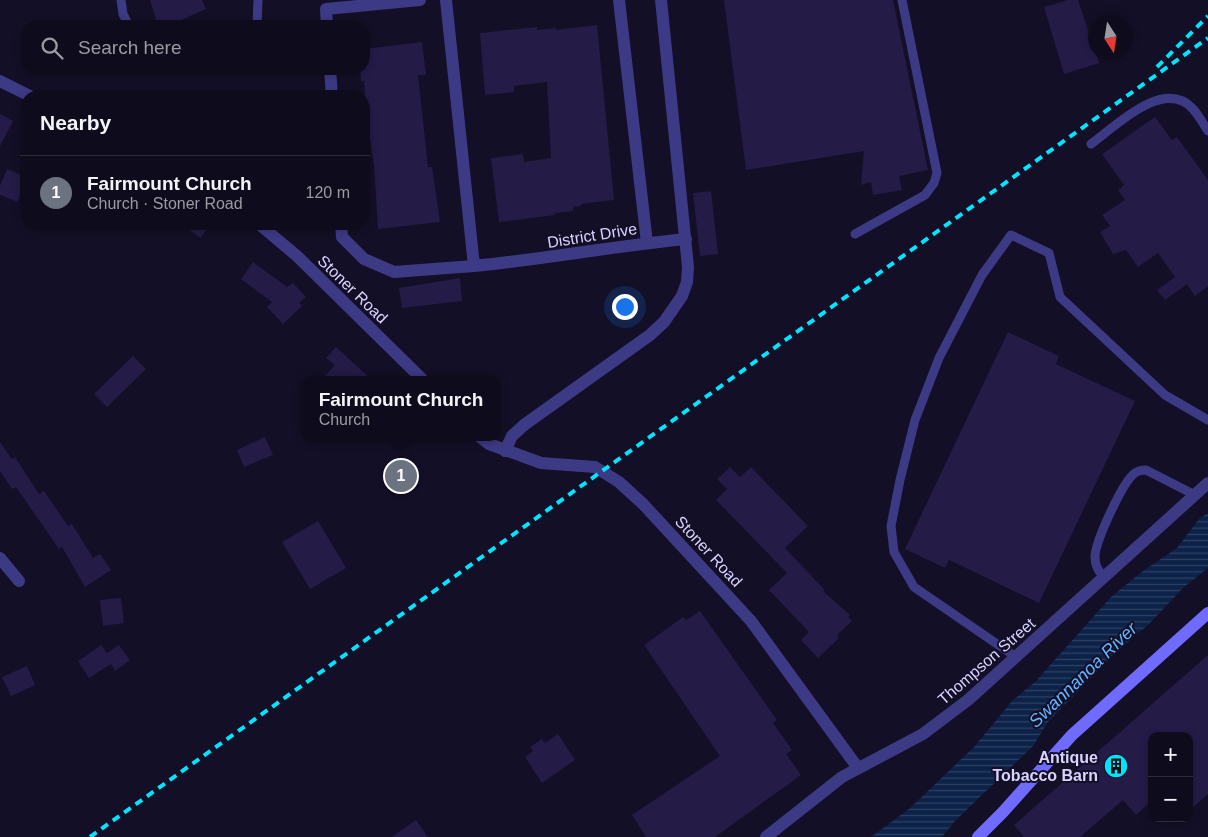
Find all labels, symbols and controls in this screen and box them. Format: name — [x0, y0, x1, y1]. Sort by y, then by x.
north arrow — [1088, 15, 1133, 60]
search box — [20, 20, 370, 75]
icon: search — [38, 34, 66, 62]
text: Search here — [78, 37, 182, 58]
text: Nearby — [40, 111, 111, 134]
text: Fairmount Church — [87, 173, 252, 194]
text: 1 — [52, 184, 60, 201]
text: 120 m — [306, 184, 350, 201]
text: Church · Stoner Road — [87, 195, 243, 212]
street label: District Drive — [546, 220, 638, 251]
street label: Stoner Road — [314, 252, 391, 327]
your location — [612, 294, 638, 320]
popup — [302, 376, 500, 441]
text: Fairmount Church — [319, 389, 483, 410]
text: Church — [319, 411, 370, 428]
pin: 1 — [385, 457, 417, 495]
street label: Stoner Road — [672, 513, 745, 590]
street label: Thompson Street — [934, 614, 1039, 708]
water label: Swannanoa River — [1025, 618, 1142, 732]
map controls — [1148, 732, 1193, 822]
button: + — [1148, 732, 1193, 777]
place label: Antique Tobacco Barn — [993, 749, 1098, 784]
building icon: Antique Tobacco Barn — [1103, 753, 1129, 779]
button: − — [1148, 777, 1193, 822]

